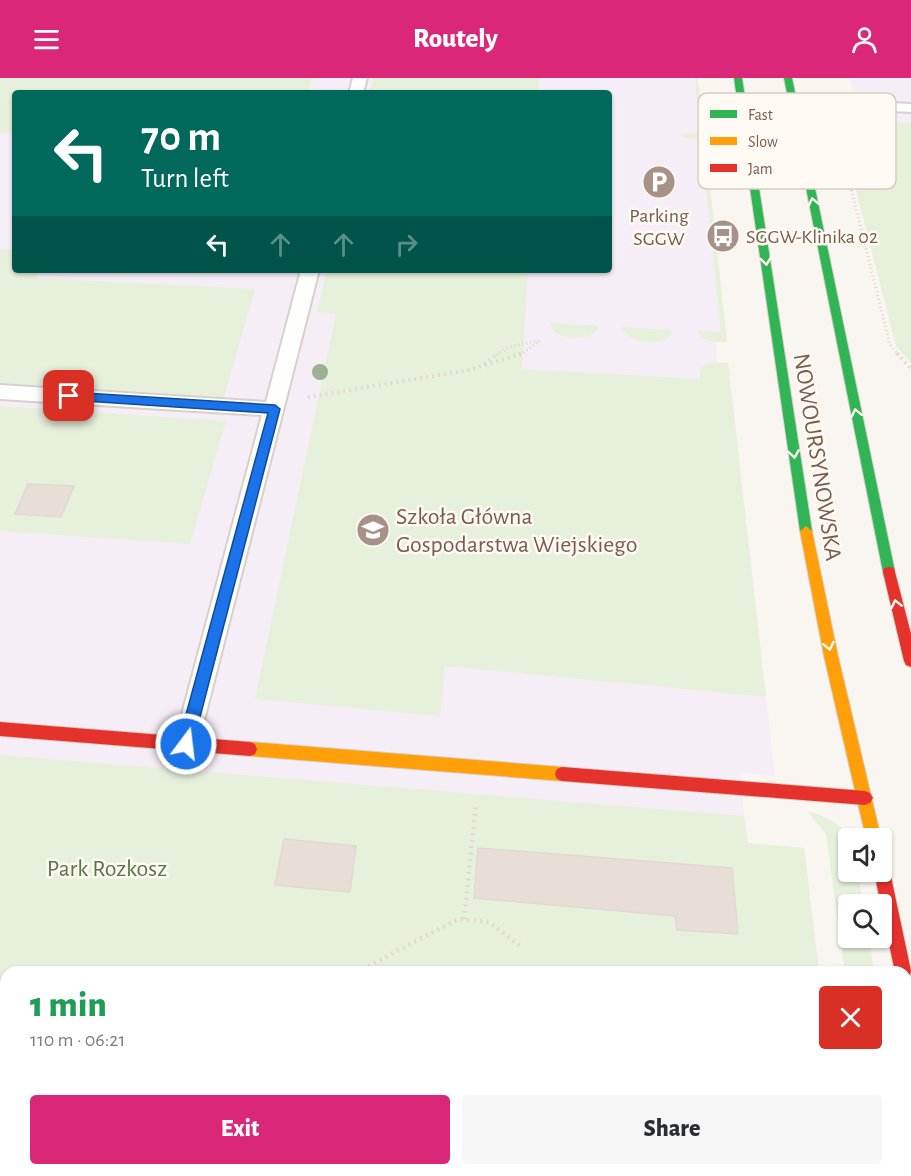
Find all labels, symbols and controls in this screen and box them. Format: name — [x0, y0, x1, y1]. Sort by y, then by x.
icon: menu — [30, 23, 63, 56]
icon: person — [848, 23, 881, 56]
text: Routely — [413, 25, 498, 52]
legend — [698, 93, 896, 189]
text: Fast — [748, 107, 773, 123]
icon: left — [42, 114, 120, 192]
text: 70 m — [141, 116, 221, 158]
text: Slow — [748, 134, 778, 150]
text: Jam — [748, 161, 773, 177]
parking icon: Parking SGGW — [641, 164, 677, 200]
text: Turn left — [141, 165, 229, 192]
one-way arrow — [807, 197, 820, 207]
place label: Parking SGGW — [629, 206, 689, 249]
bus stop icon: SGGW-Klinika 02 — [705, 218, 741, 254]
place label: SGGW-Klinika 02 — [746, 227, 878, 247]
icon: left — [201, 228, 234, 261]
icon: ahead — [264, 228, 297, 261]
icon: ahead — [327, 228, 360, 261]
icon: right — [390, 228, 423, 261]
one-way arrow — [759, 256, 771, 266]
street label: NOWOURSYNOWSKA — [789, 352, 845, 563]
pin — [43, 370, 94, 421]
icon: arrive — [52, 379, 85, 412]
one-way arrow — [850, 409, 863, 419]
one-way arrow — [788, 449, 800, 458]
place label: Szkoła Główna Gospodarstwa Wiejskiego — [396, 505, 638, 557]
school or university icon: Szkoła Główna Gospodarstwa Wiejskiego — [355, 512, 391, 548]
one-way arrow — [891, 599, 904, 609]
one-way arrow — [822, 640, 835, 650]
position arrow — [154, 712, 218, 776]
map controls — [838, 828, 892, 948]
button: sound — [838, 828, 892, 882]
park label: Park Rozkosz — [47, 857, 167, 881]
button: search — [838, 894, 892, 948]
button: close — [819, 986, 882, 1049]
text: 1 min — [30, 987, 107, 1023]
text: 110 m · 06:21 — [30, 1030, 125, 1050]
button: Exit — [30, 1095, 450, 1164]
button: Share — [462, 1095, 882, 1164]

